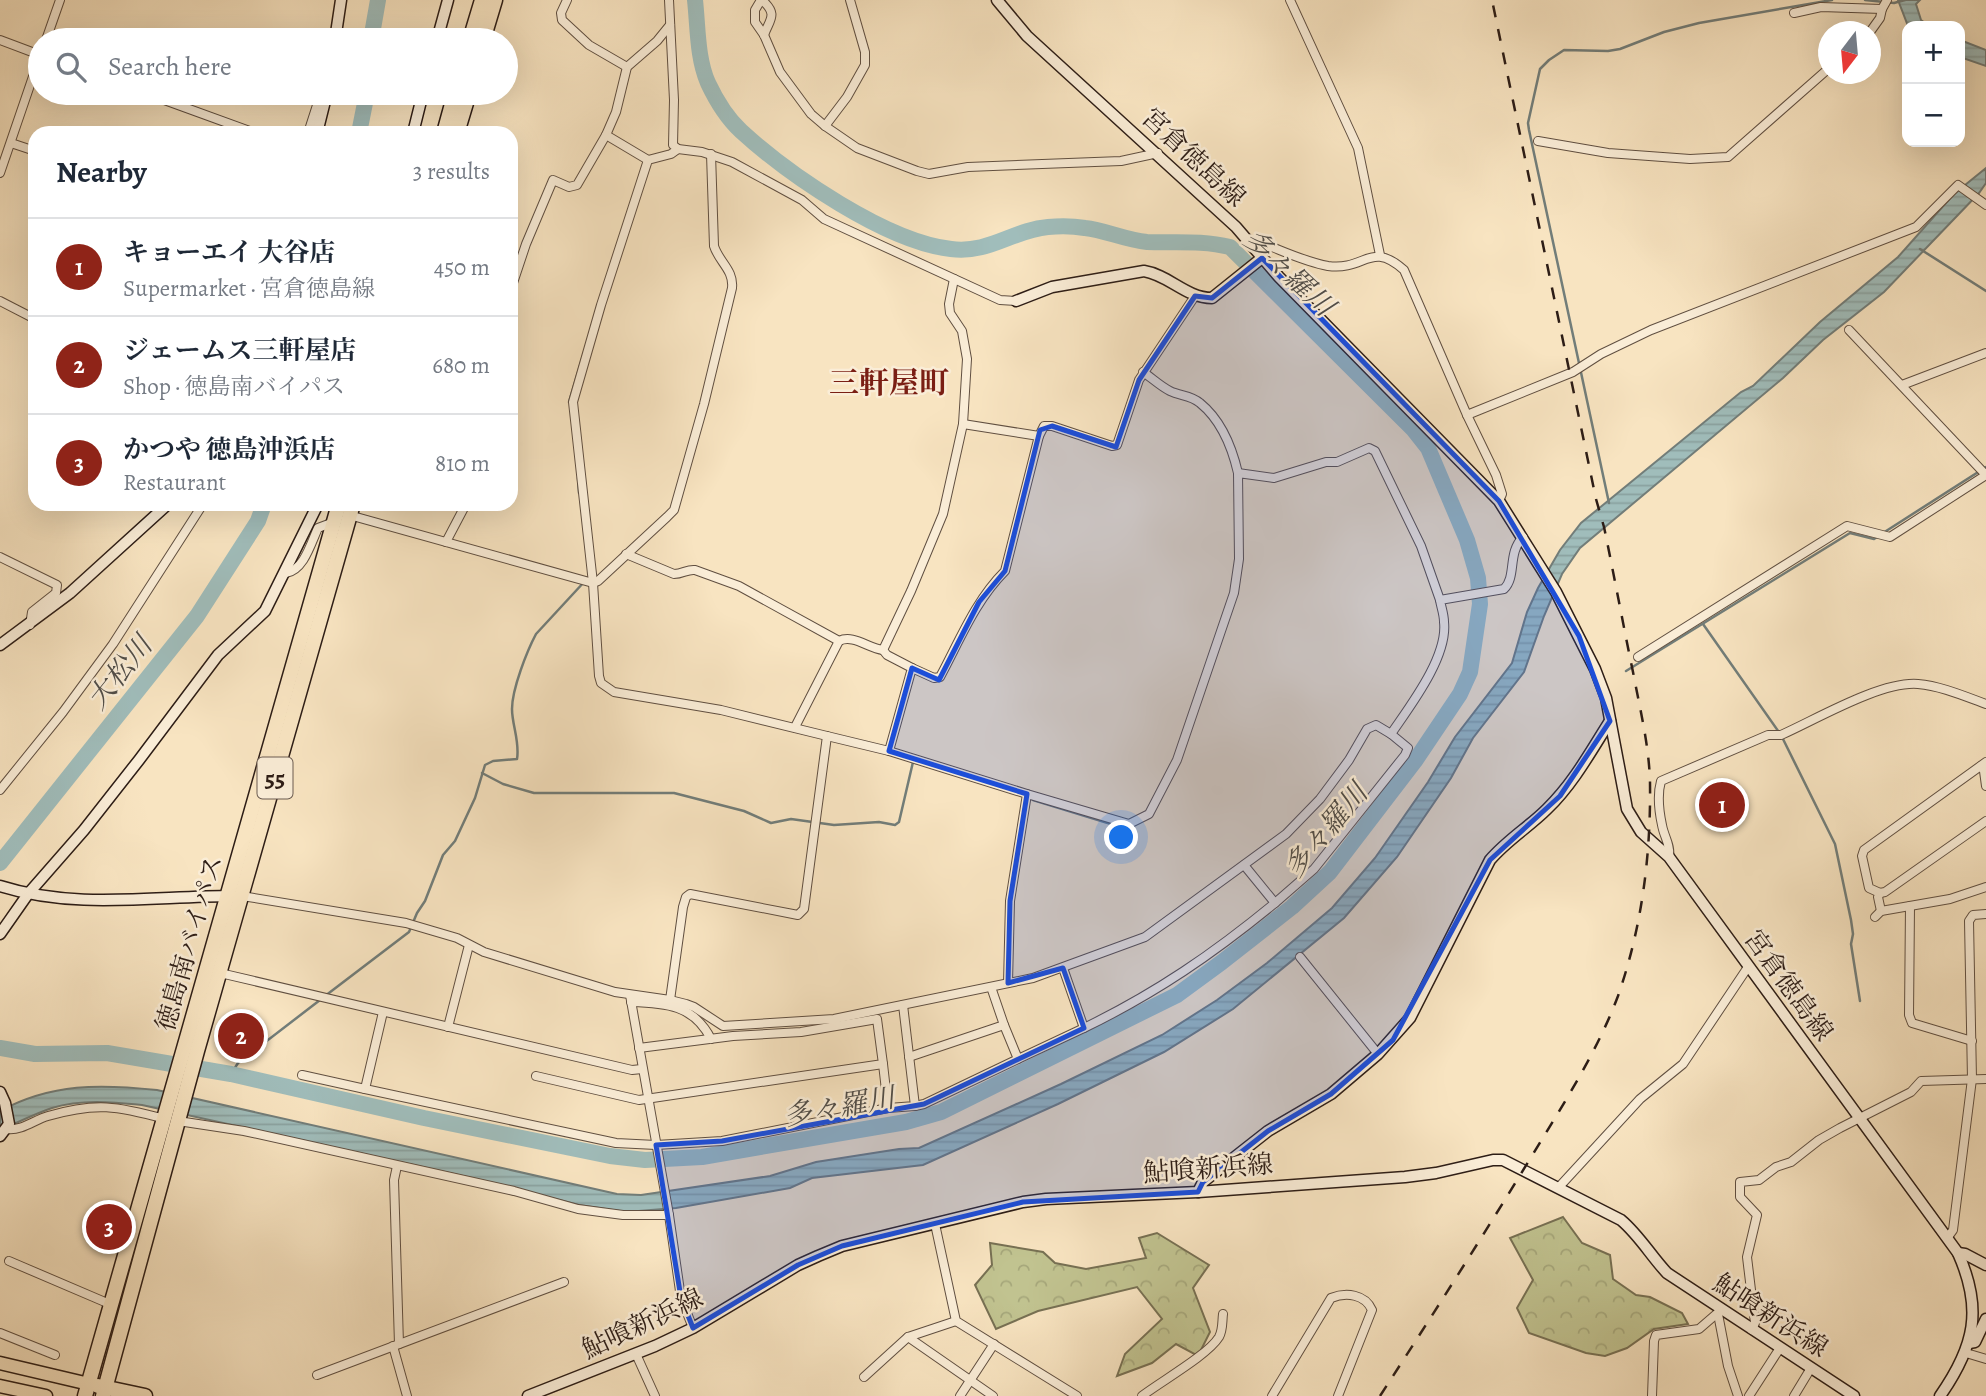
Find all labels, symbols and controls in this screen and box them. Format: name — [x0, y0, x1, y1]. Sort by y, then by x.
north arrow — [1818, 21, 1881, 84]
map controls — [1902, 21, 1965, 147]
button: + — [1902, 21, 1965, 84]
search box — [28, 28, 518, 105]
icon: search — [52, 48, 90, 86]
text: Search here — [108, 49, 232, 84]
button: − — [1902, 84, 1965, 147]
street label: 宮倉徳島線 — [1134, 100, 1253, 214]
text: Nearby — [56, 152, 147, 192]
text: 3 results — [413, 156, 490, 187]
water label: 多々羅川 — [1234, 221, 1344, 327]
text: キョーエイ 大谷店 — [123, 235, 336, 270]
text: 1 — [75, 252, 83, 283]
text: 450 m — [434, 252, 490, 283]
text: Supermarket · 宮倉徳島線 — [123, 273, 375, 304]
text: ジェームス三軒屋店 — [123, 333, 356, 368]
text: 2 — [73, 350, 85, 381]
text: 680 m — [432, 350, 490, 381]
district label: 三軒屋町 — [829, 363, 949, 403]
text: Shop · 徳島南バイパス — [123, 371, 345, 402]
text: かつや 徳島沖浜店 — [123, 432, 336, 467]
text: 3 — [74, 448, 84, 479]
text: 810 m — [435, 448, 490, 479]
text: Restaurant — [123, 467, 226, 498]
water label: 大松川 — [79, 626, 163, 717]
road number: 55 — [258, 758, 292, 798]
water label: 多々羅川 — [1275, 773, 1378, 886]
pin: 1 — [1699, 779, 1745, 831]
your location — [1104, 820, 1138, 854]
street label: 徳島南バイパス — [148, 851, 231, 1035]
street label: 宮倉徳島線 — [1736, 922, 1841, 1048]
pin: 2 — [218, 1010, 264, 1062]
water label: 多々羅川 — [781, 1078, 901, 1135]
street label: 鮎喰新浜線 — [1142, 1147, 1274, 1190]
pin: 3 — [86, 1201, 132, 1253]
street label: 鮎喰新浜線 — [1707, 1265, 1835, 1366]
street label: 鮎喰新浜線 — [576, 1280, 709, 1367]

